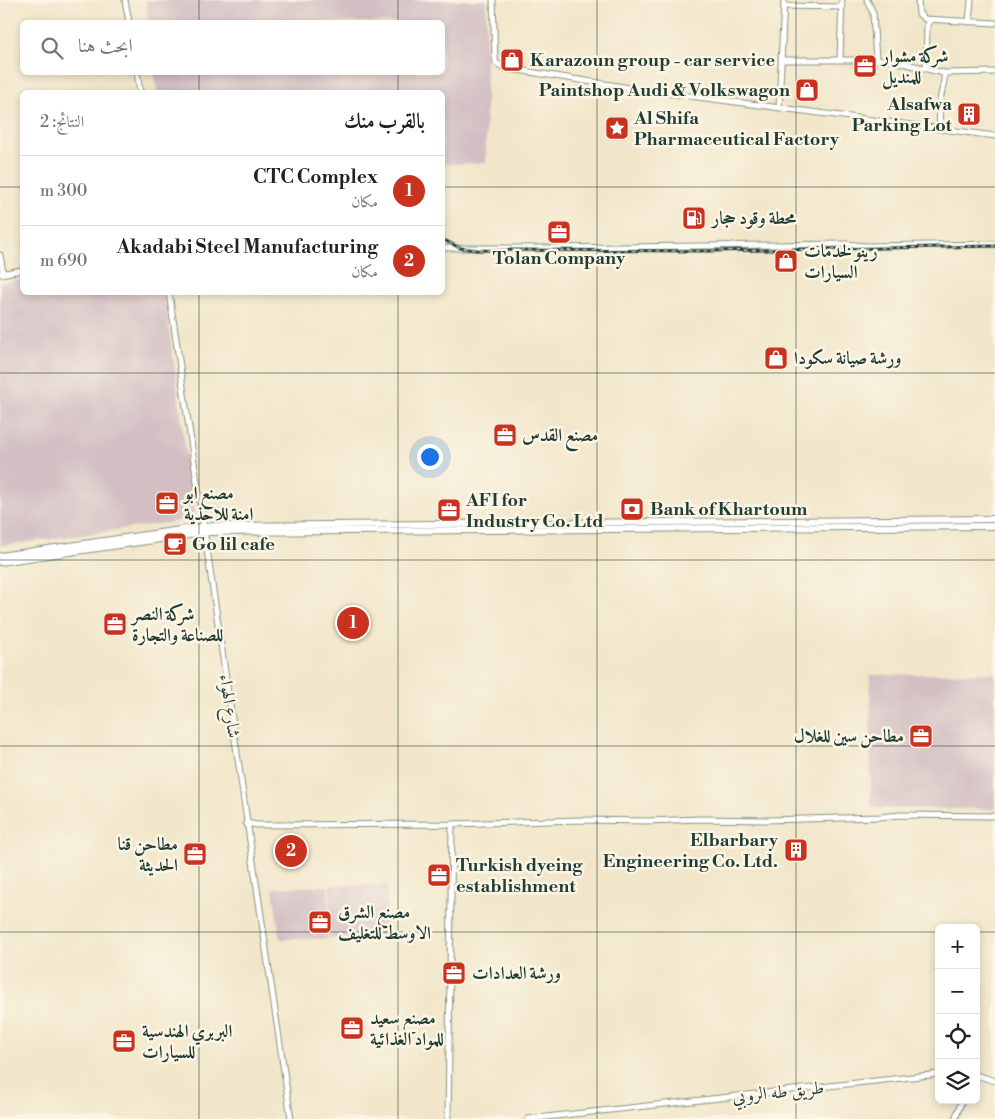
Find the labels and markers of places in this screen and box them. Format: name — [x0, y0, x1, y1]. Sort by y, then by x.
place label: شركة مشوار للمنديل — [880, 45, 948, 90]
shop icon: Karazoun group - car service — [499, 47, 525, 73]
place label: Karazoun group - car service — [530, 49, 776, 72]
office icon: شركة مشوار للمنديل — [852, 53, 878, 79]
shop icon: Paintshop Audi & Volkswagon — [794, 77, 820, 103]
place label: Paintshop Audi & Volkswagon — [539, 79, 790, 102]
place label: Alsafwa Parking Lot — [852, 93, 953, 137]
building icon: Alsafwa Parking Lot — [956, 101, 982, 127]
place label: Al Shifa Pharmaceutical Factory — [633, 107, 840, 151]
place icon: Al Shifa Pharmaceutical Factory — [604, 115, 630, 141]
fuel station icon: محطة وقود حجار — [681, 205, 707, 231]
place label: محطة وقود حجار — [710, 207, 797, 230]
office icon: Tolan Company — [546, 219, 572, 245]
place label: رينو لخدمات السيارات — [804, 240, 878, 284]
place label: Tolan Company — [493, 247, 626, 270]
shop icon: رينو لخدمات السيارات — [773, 248, 799, 274]
shop icon: ورشة صيانة سكودا — [763, 345, 789, 371]
place label: ورشة صيانة سكودا — [794, 347, 902, 370]
office icon: مصنع القدس — [492, 422, 518, 448]
place label: مصنع القدس — [522, 424, 598, 452]
place label: مصنع ابو امنة للاحذية — [182, 482, 253, 526]
place label: AFI for Industry Co. Ltd — [465, 489, 603, 533]
office icon: مصنع ابو امنة للاحذية — [154, 490, 180, 516]
bank icon: Bank of Khartoum — [619, 496, 645, 522]
office icon: AFI for Industry Co. Ltd — [436, 497, 462, 523]
place label: Bank of Khartoum — [650, 498, 808, 521]
cafe icon: Go lil cafe — [162, 531, 188, 557]
place label: Go lil cafe — [192, 533, 275, 556]
place label: شركة النصر للصناعة والتجارة — [130, 603, 223, 647]
pin: 1 — [337, 604, 369, 642]
office icon: شركة النصر للصناعة والتجارة — [102, 611, 128, 637]
office icon: مطاحن سين للغلال — [908, 723, 934, 749]
place label: مطاحن سين للغلال — [794, 725, 904, 748]
place label: Elbarbary Engineering Co. Ltd. — [603, 829, 779, 873]
pin: 2 — [275, 832, 307, 870]
place label: مطاحن قنا الحديثة — [117, 833, 178, 877]
building icon: Elbarbary Engineering Co. Ltd. — [783, 837, 809, 863]
office icon: مطاحن قنا الحديثة — [182, 841, 208, 867]
place label: Turkish dyeing establishment — [456, 854, 583, 898]
office icon: Turkish dyeing establishment — [426, 862, 452, 888]
place label: مصنع الشرق الاوسط للتغليف — [338, 901, 431, 945]
office icon: مصنع الشرق الاوسط للتغليف — [307, 909, 333, 935]
office icon: ورشة العدادات — [441, 960, 467, 986]
place label: ورشة العدادات — [472, 962, 561, 985]
place label: مصنع سعيد للمواد الغذائية — [370, 1007, 444, 1051]
office icon: مصنع سعيد للمواد الغذائية — [339, 1015, 365, 1041]
place label: البربري الهندسية للسيارات — [142, 1020, 232, 1064]
office icon: البربري الهندسية للسيارات — [111, 1028, 137, 1054]

